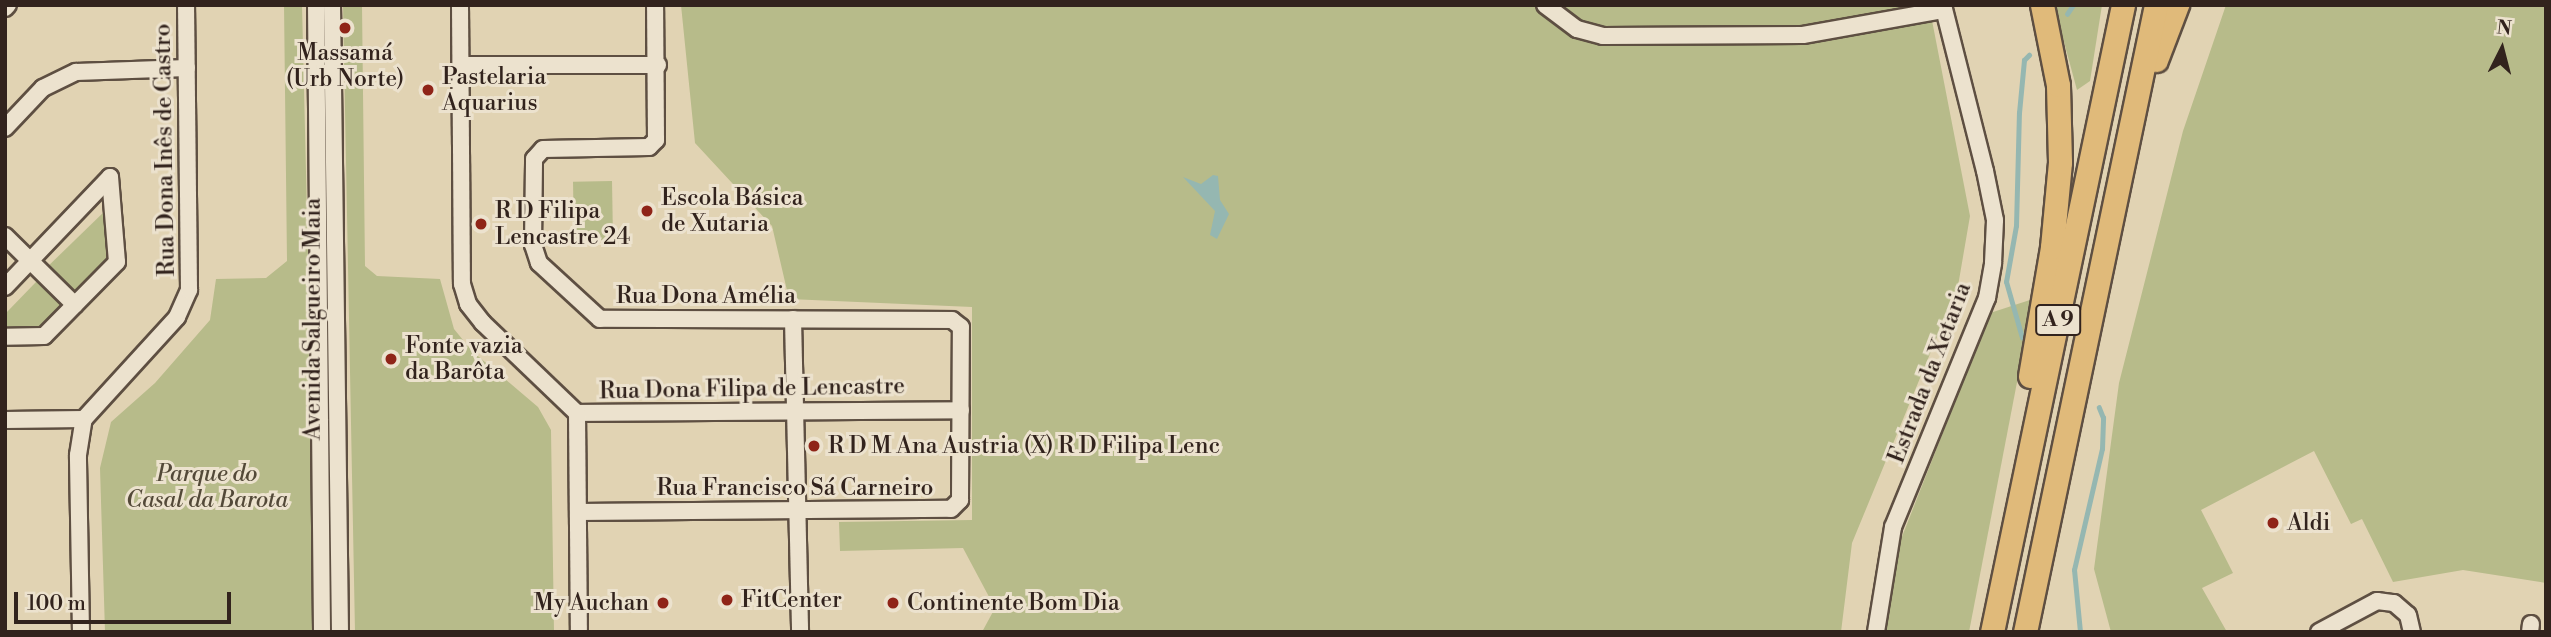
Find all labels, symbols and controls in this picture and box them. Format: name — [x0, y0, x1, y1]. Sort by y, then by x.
north arrow — [2467, 14, 2537, 84]
text: N — [2495, 15, 2513, 41]
marker: Massamá (Urb Norte) — [337, 20, 353, 36]
street label: Rua Dona Inês de Castro — [149, 23, 181, 277]
place label: Massamá (Urb Norte) — [286, 39, 404, 93]
place label: Pastelaria Aquarius — [442, 63, 546, 117]
marker: Pastelaria Aquarius — [420, 82, 436, 98]
place label: Escola Básica de Xutaria — [661, 184, 803, 238]
place label: R D Filipa Lencastre 24 — [495, 197, 630, 251]
street label: Avenida Salgueiro Maia — [299, 198, 327, 440]
marker: Escola Básica de Xutaria — [639, 203, 655, 219]
marker: R D Filipa Lencastre 24 — [473, 216, 489, 232]
street label: Estrada da Xetaria — [1883, 279, 1977, 467]
street label: Rua Dona Amélia — [616, 282, 796, 310]
road number: A 9 — [2034, 302, 2082, 338]
place label: Fonte vazia da Barôta — [405, 332, 523, 386]
marker: Fonte vazia da Barôta — [383, 351, 399, 367]
street label: Rua Dona Filipa de Lencastre — [599, 373, 905, 405]
place label: R D M Ana Austria (X) R D Filipa Lenc — [828, 432, 1220, 460]
marker: R D M Ana Austria (X) R D Filipa Lenc — [806, 438, 822, 454]
park label: Parque do Casal da Barota — [126, 460, 288, 514]
street label: Rua Francisco Sá Carneiro — [657, 474, 933, 502]
place label: Aldi — [2287, 509, 2330, 537]
marker: Aldi — [2265, 515, 2281, 531]
scale bar — [18, 578, 234, 622]
place label: FitCenter — [741, 586, 842, 614]
place label: My Auchan — [534, 589, 649, 617]
place label: Continente Bom Dia — [907, 589, 1120, 617]
text: 100 m — [27, 591, 86, 617]
marker: FitCenter — [719, 592, 735, 608]
marker: My Auchan — [655, 595, 671, 611]
marker: Continente Bom Dia — [885, 595, 901, 611]

